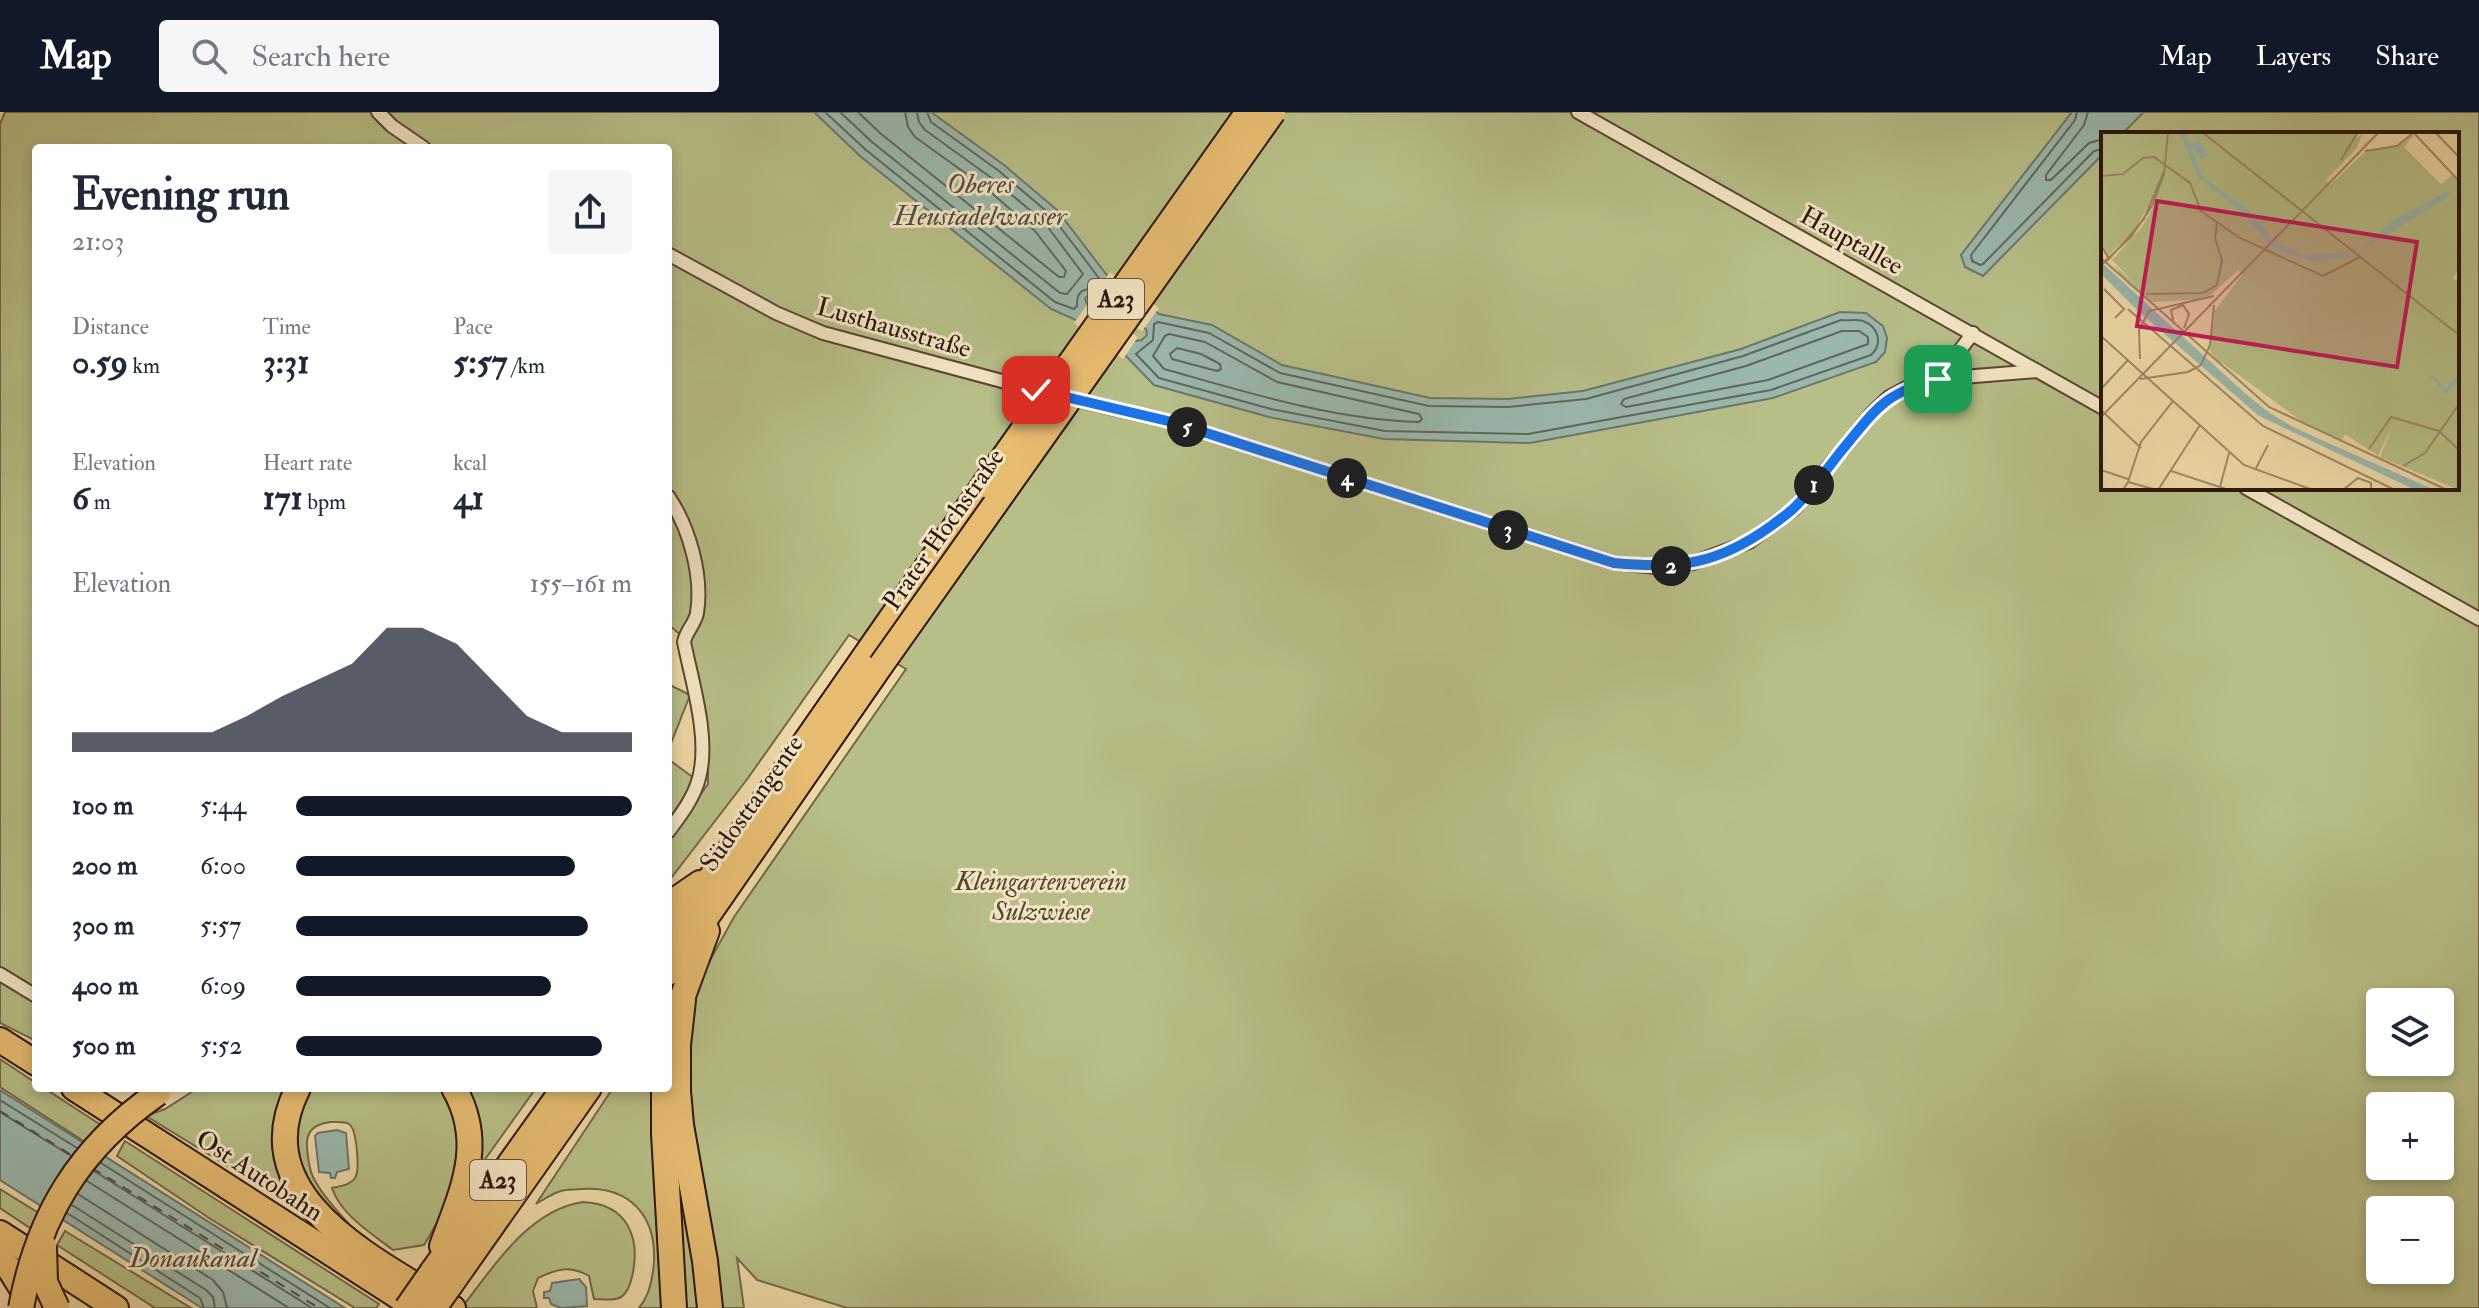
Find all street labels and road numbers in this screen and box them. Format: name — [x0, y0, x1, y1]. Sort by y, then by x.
street label: Hauptallee — [1794, 200, 1909, 283]
road number: A23 — [1088, 279, 1144, 319]
street label: Lusthausstraße — [813, 291, 975, 365]
street label: Prater Hochstraße — [876, 442, 1011, 617]
street label: Südosttangente — [693, 729, 811, 878]
street label: Ost Autobahn — [190, 1123, 329, 1229]
road number: A23 — [470, 1160, 526, 1200]

